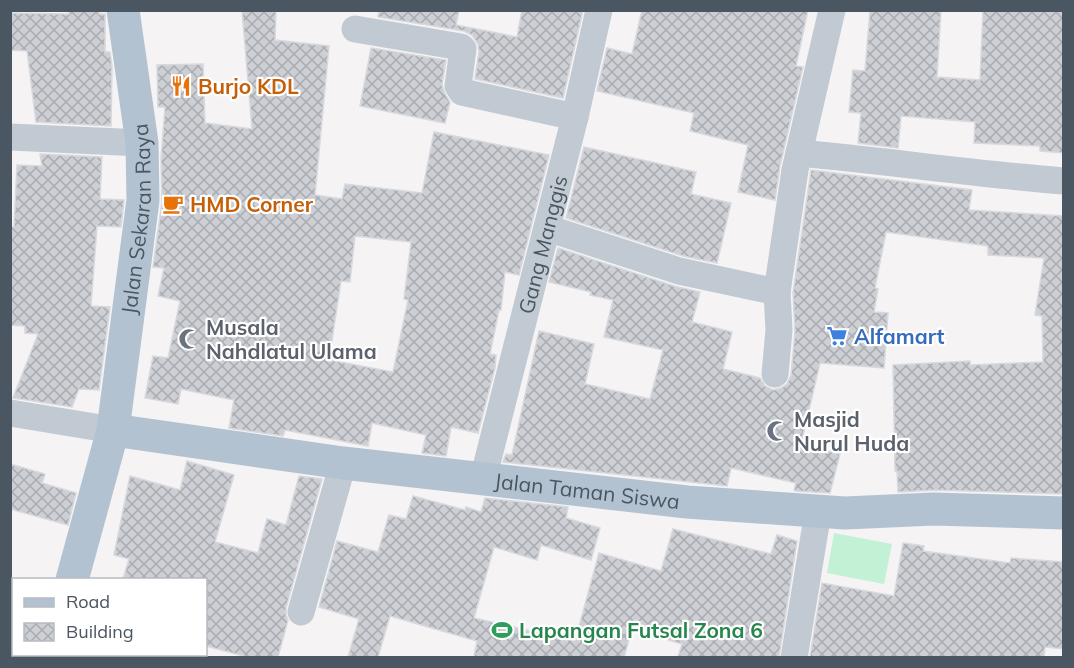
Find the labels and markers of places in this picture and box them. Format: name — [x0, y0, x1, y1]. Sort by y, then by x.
place label: Burjo KDL — [198, 73, 299, 99]
restaurant icon: Burjo KDL — [169, 74, 193, 98]
place label: HMD Corner — [190, 191, 314, 217]
cafe icon: HMD Corner — [161, 192, 185, 216]
place label: Musala Nahdlatul Ulama — [206, 314, 377, 364]
place label: Alfamart — [854, 323, 945, 349]
supermarket icon: Alfamart — [825, 324, 849, 348]
mosque icon: Musala Nahdlatul Ulama — [177, 327, 201, 351]
place label: Masjid Nurul Huda — [794, 406, 909, 456]
mosque icon: Masjid Nurul Huda — [765, 419, 789, 443]
place label: Lapangan Futsal Zona 6 — [519, 617, 763, 643]
sports icon: Lapangan Futsal Zona 6 — [490, 618, 514, 642]

